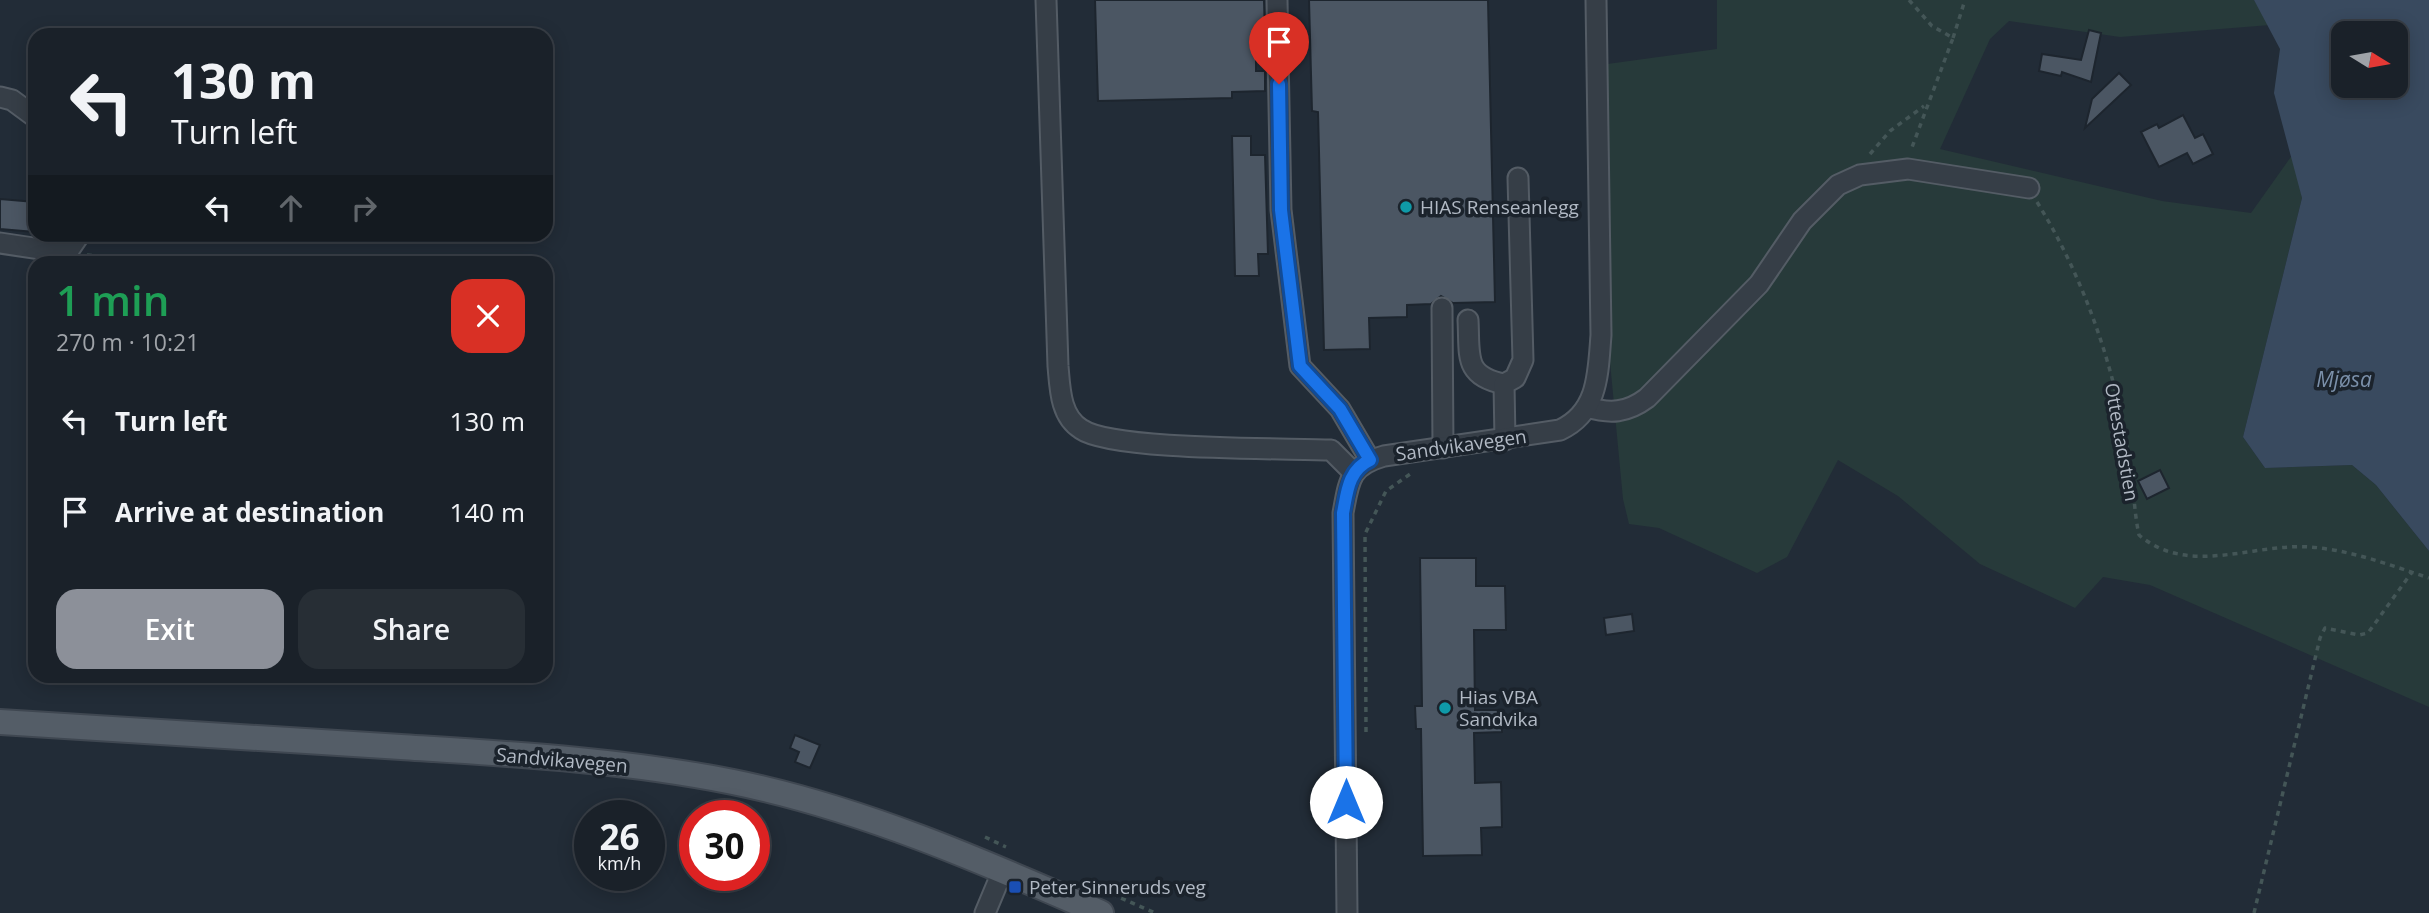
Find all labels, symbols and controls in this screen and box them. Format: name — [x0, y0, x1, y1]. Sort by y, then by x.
pin — [1249, 12.0, 1309, 84]
north arrow — [2331, 21, 2408, 98]
map controls — [2331, 21, 2408, 98]
icon: arrive — [1260, 23, 1298, 61]
text: 130 m — [171, 47, 316, 113]
icon: left — [56, 56, 147, 147]
text: Turn left — [171, 110, 297, 153]
icon: left — [199, 189, 237, 227]
icon: ahead — [272, 189, 310, 227]
icon: right — [345, 189, 383, 227]
place label: HIAS Renseanlegg — [1420, 194, 1579, 220]
marker: HIAS Renseanlegg — [1398, 199, 1414, 215]
text: 1 min — [56, 271, 169, 328]
button: close — [451, 279, 525, 353]
text: 270 m · 10:21 — [56, 326, 199, 358]
water label: Mjøsa — [2316, 365, 2372, 393]
street label: Ottestadstien — [2099, 381, 2145, 503]
icon: left — [56, 402, 94, 440]
text: Turn left — [115, 403, 227, 439]
text: 130 m — [450, 403, 525, 439]
street label: Sandvikavegen — [1394, 423, 1528, 467]
icon: arrive — [56, 493, 94, 531]
text: Arrive at destination — [115, 494, 384, 530]
text: 140 m — [450, 494, 525, 530]
button: Exit — [56, 589, 284, 669]
button: Share — [298, 589, 525, 669]
place label: Hias VBA Sandvika — [1459, 684, 1538, 732]
marker: Hias VBA Sandvika — [1437, 700, 1453, 716]
street label: Sandvikavegen — [495, 741, 629, 779]
position arrow — [1309, 765, 1383, 839]
speed limit sign: 30 — [679, 800, 770, 891]
text: 26 — [599, 813, 640, 860]
text: km/h — [598, 851, 641, 875]
place label: Peter Sinneruds veg — [1029, 874, 1206, 900]
marker: Peter Sinneruds veg — [1007, 879, 1023, 895]

